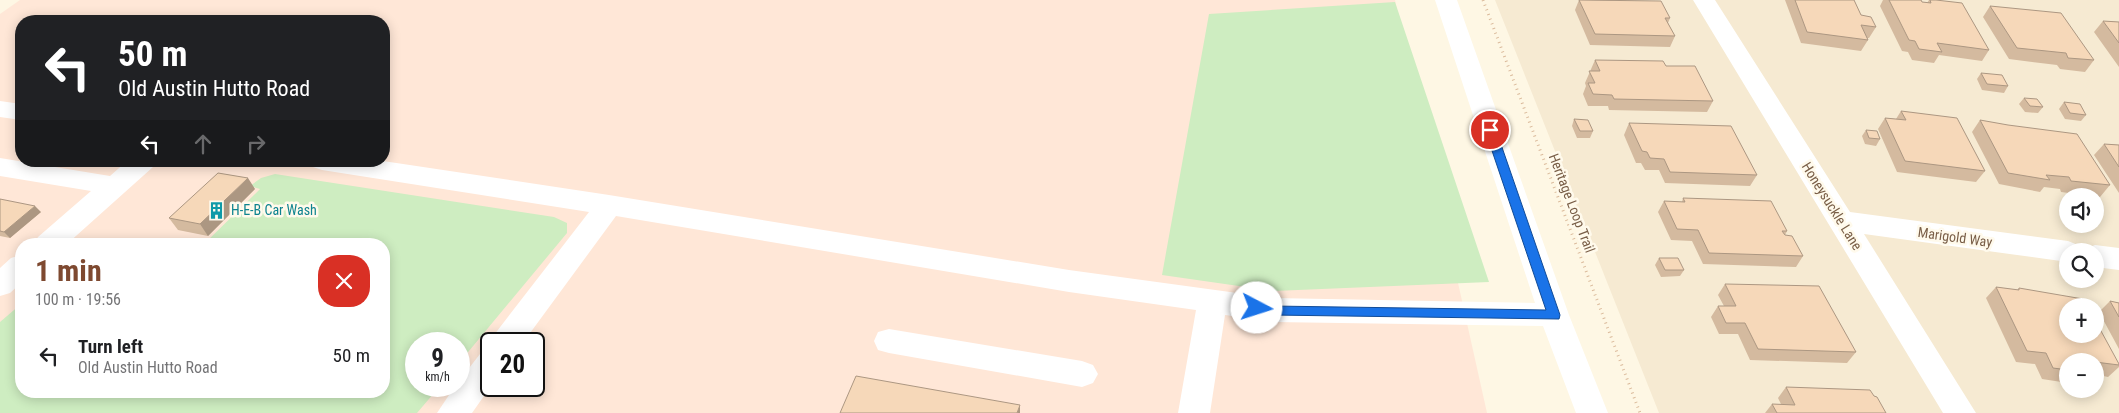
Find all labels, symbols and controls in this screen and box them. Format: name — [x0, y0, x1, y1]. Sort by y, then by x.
text: 50 m — [118, 34, 187, 75]
icon: left — [35, 35, 100, 100]
text: Old Austin Hutto Road — [118, 76, 310, 101]
pin — [1469, 109, 1511, 151]
icon: arrive — [1476, 116, 1504, 144]
icon: left — [136, 130, 164, 158]
icon: ahead — [189, 130, 217, 158]
icon: right — [242, 130, 270, 158]
street label: Heritage Loop Trail — [1546, 151, 1598, 255]
street label: Honeysuckle Lane — [1799, 159, 1866, 253]
map controls — [2059, 188, 2104, 398]
button: sound — [2059, 188, 2104, 233]
building icon: H-E-B Car Wash — [207, 200, 227, 220]
place label: H-E-B Car Wash — [231, 202, 317, 218]
street label: Marigold Way — [1917, 224, 1993, 250]
button: search — [2059, 243, 2104, 288]
text: 1 min — [35, 253, 102, 288]
button: close — [318, 255, 370, 307]
position arrow — [1230, 281, 1282, 333]
text: 100 m · 19:56 — [35, 290, 121, 309]
button: + — [2059, 298, 2104, 343]
speed limit sign: 20 — [480, 332, 545, 397]
text: Turn left — [78, 335, 143, 358]
icon: left — [35, 342, 63, 370]
text: 50 m — [333, 344, 370, 367]
text: 9 — [431, 344, 444, 373]
button: − — [2059, 353, 2104, 398]
text: Old Austin Hutto Road — [78, 358, 218, 377]
text: km/h — [425, 370, 450, 384]

